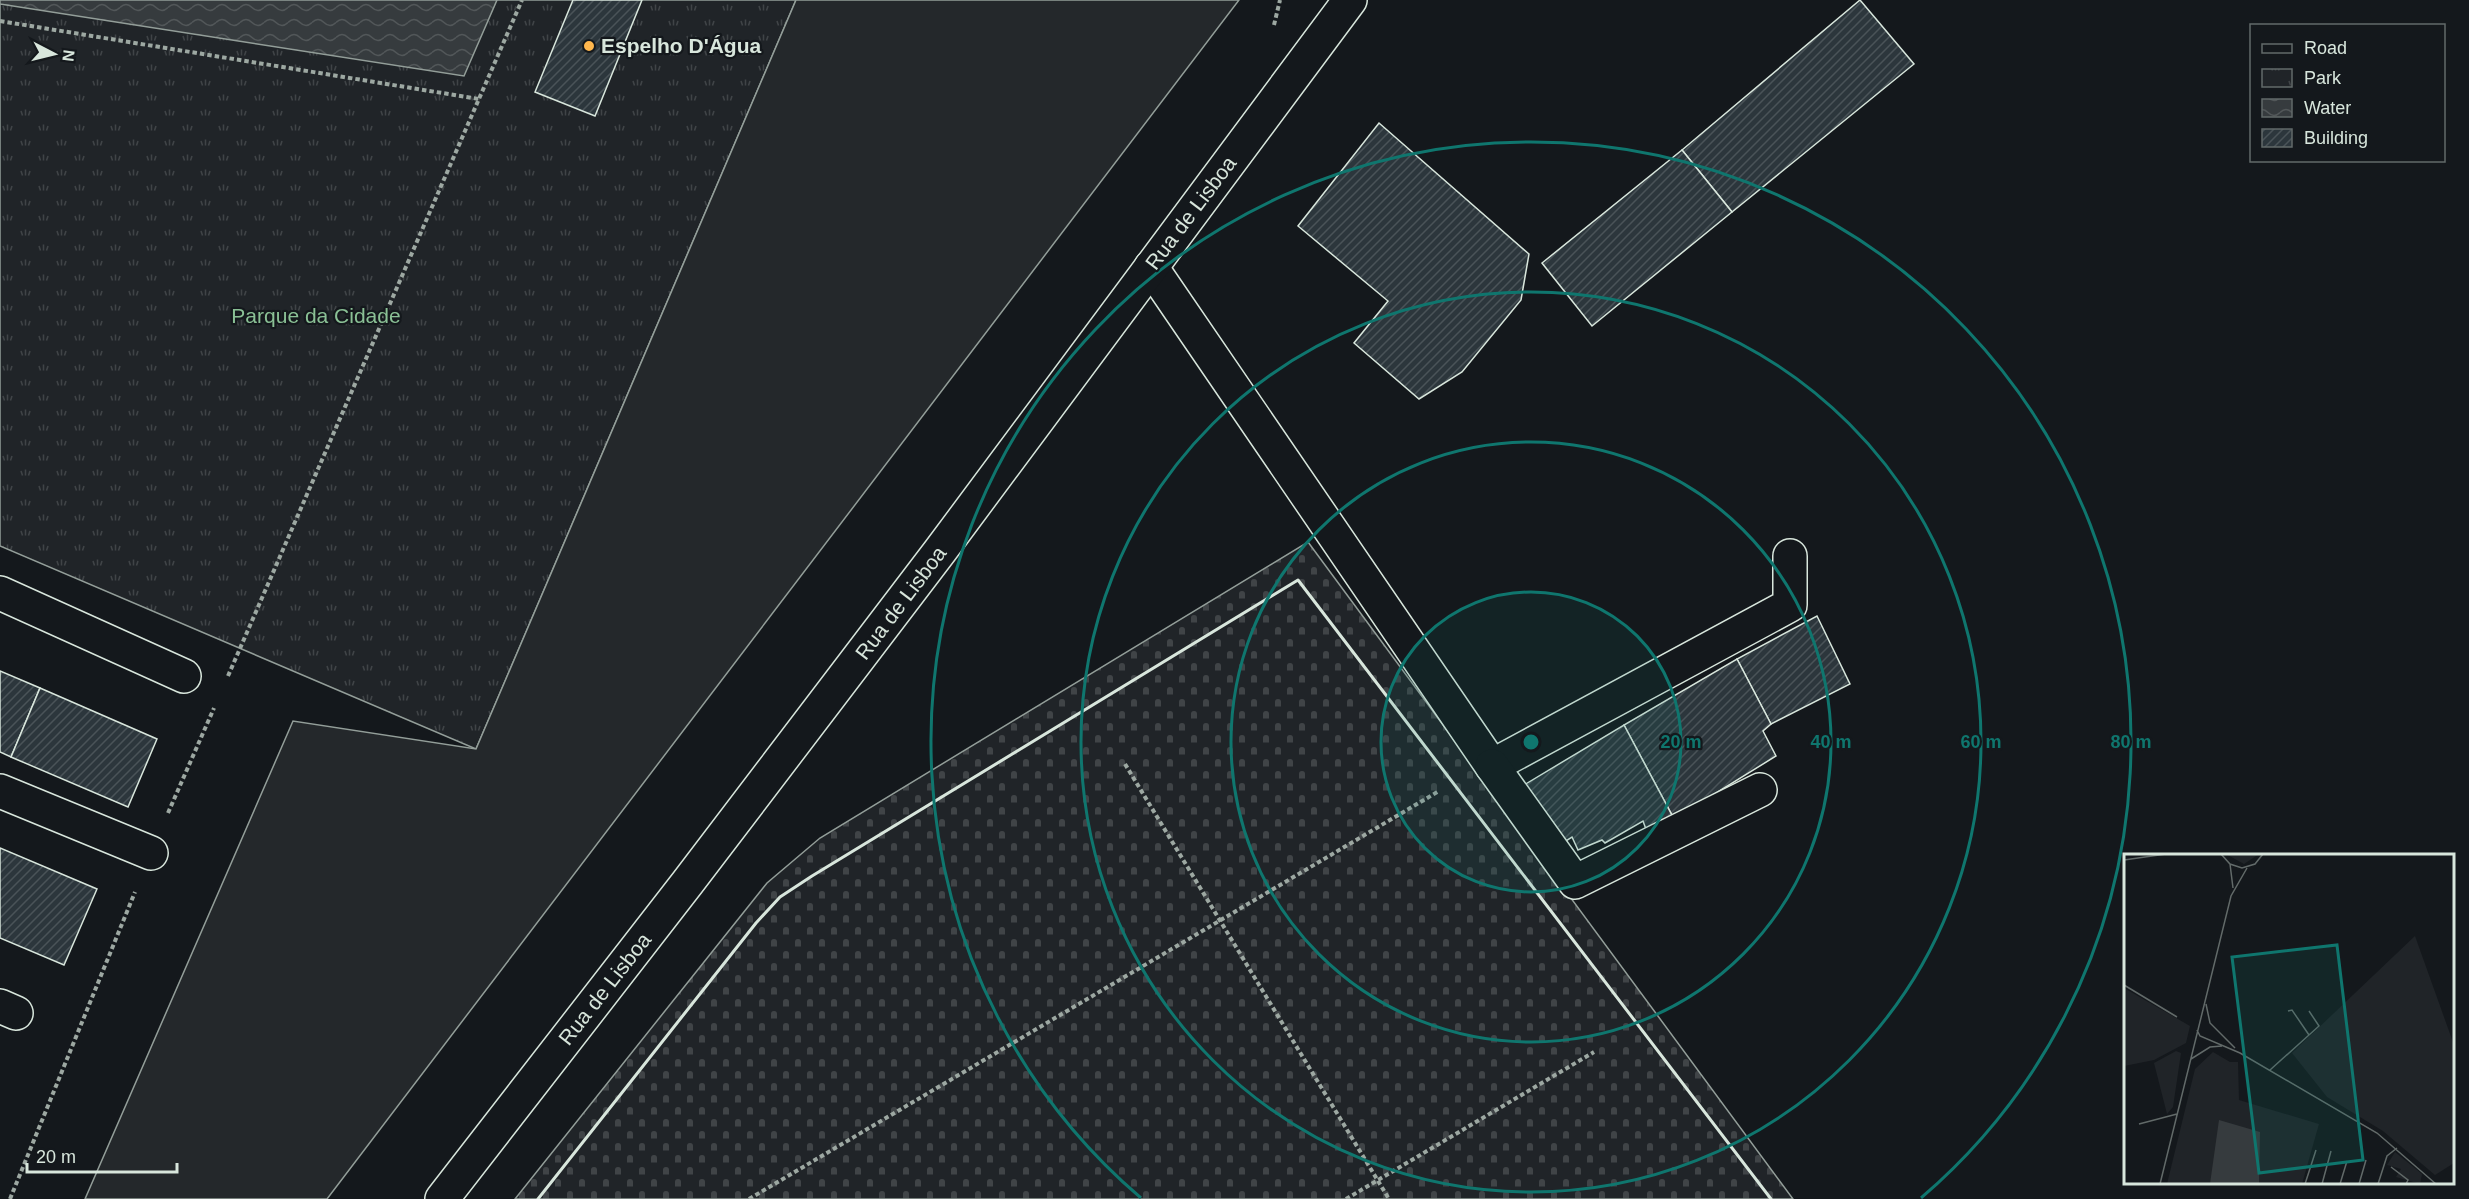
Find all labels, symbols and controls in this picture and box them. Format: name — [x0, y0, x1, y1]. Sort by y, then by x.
north arrow — [24, 24, 84, 84]
legend — [2250, 24, 2445, 162]
place label: Espelho D'Água — [601, 34, 761, 57]
text: Road — [2304, 38, 2347, 58]
marker: Espelho D'Água — [582, 39, 596, 53]
text: N — [59, 49, 78, 63]
text: Park — [2304, 68, 2342, 88]
text: Water — [2304, 98, 2351, 118]
text: Building — [2304, 128, 2368, 148]
street label: Rua de Lisboa — [1141, 151, 1241, 274]
park label: Parque da Cidade — [231, 304, 401, 327]
street label: Rua de Lisboa — [851, 541, 951, 664]
centre of rings — [1521, 732, 1541, 752]
text: 20 m — [1660, 732, 1702, 752]
text: 40 m — [1810, 732, 1852, 752]
text: 60 m — [1960, 732, 2002, 752]
text: 80 m — [2110, 732, 2152, 752]
inset map — [2124, 854, 2454, 1184]
street label: Rua de Lisboa — [554, 928, 656, 1049]
scale bar — [27, 1136, 177, 1174]
text: 20 m — [36, 1147, 76, 1167]

